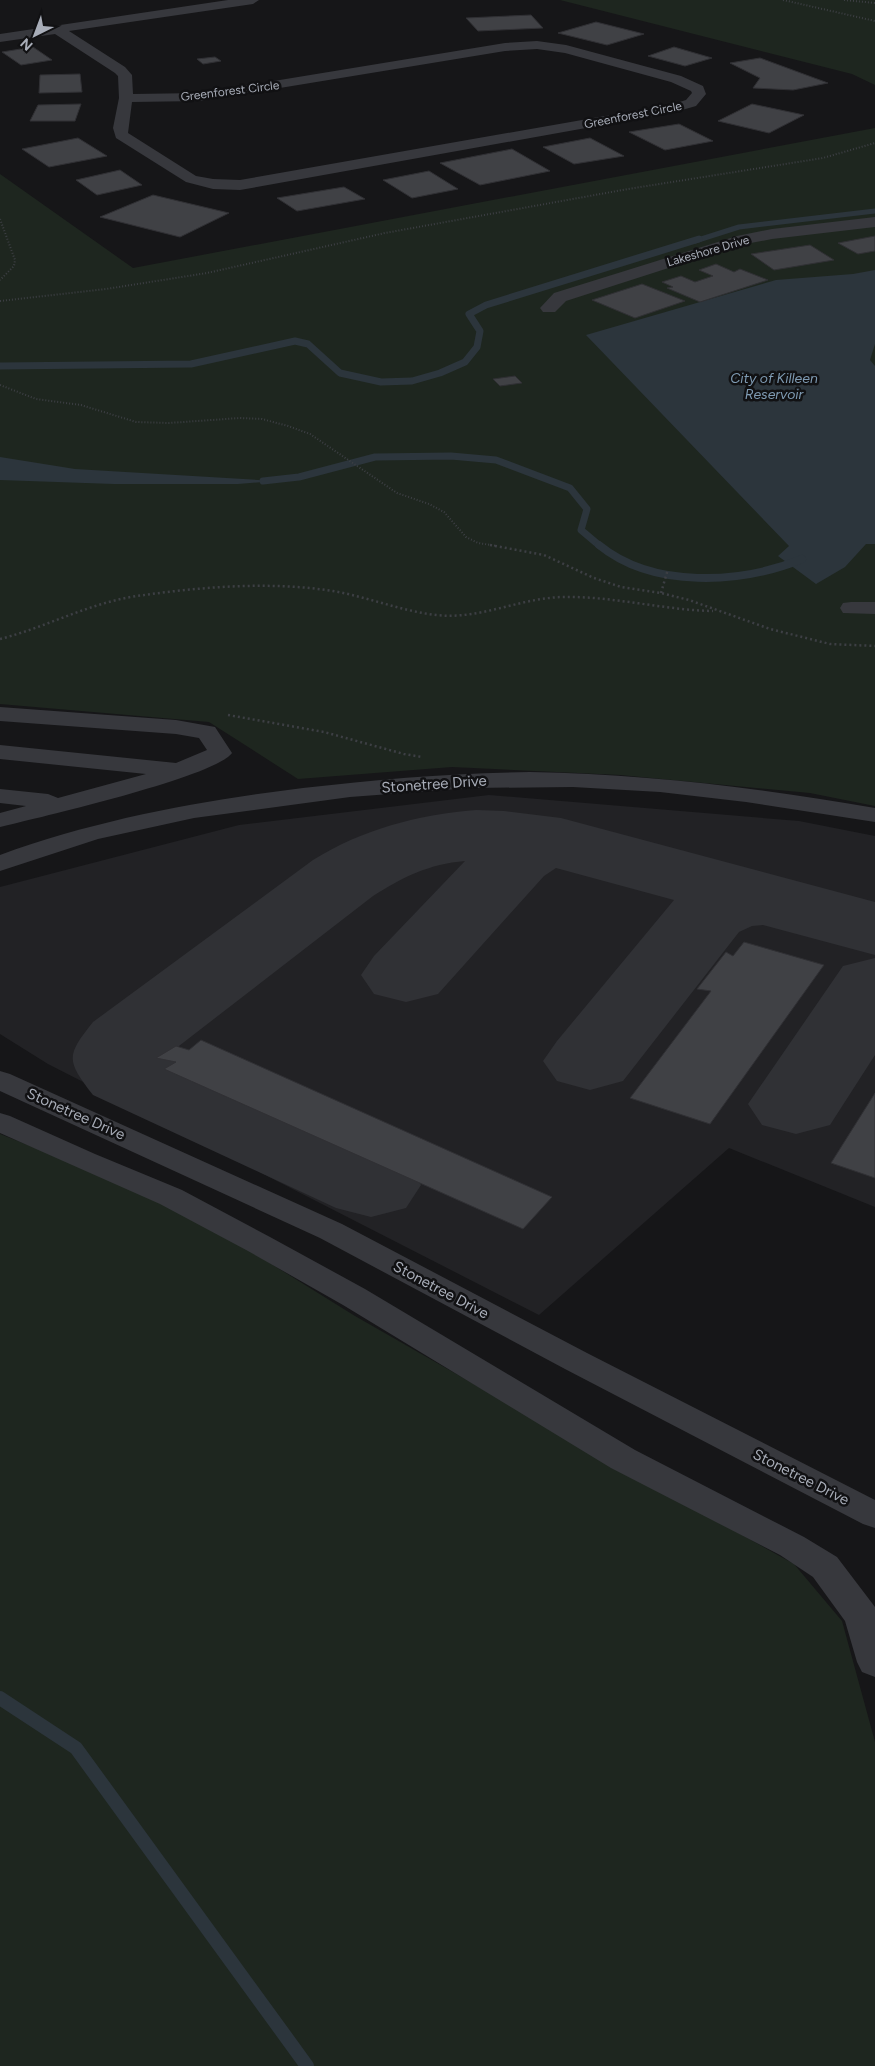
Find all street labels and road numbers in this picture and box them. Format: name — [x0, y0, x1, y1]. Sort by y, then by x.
street label: Greenforest Circle — [180, 78, 281, 104]
street label: Greenforest Circle — [583, 99, 683, 131]
street label: Lakeshore Drive — [665, 232, 751, 269]
street label: Stonetree Drive — [381, 771, 487, 797]
street label: Stonetree Drive — [24, 1084, 128, 1144]
street label: Stonetree Drive — [390, 1257, 492, 1323]
street label: Stonetree Drive — [750, 1445, 852, 1509]

